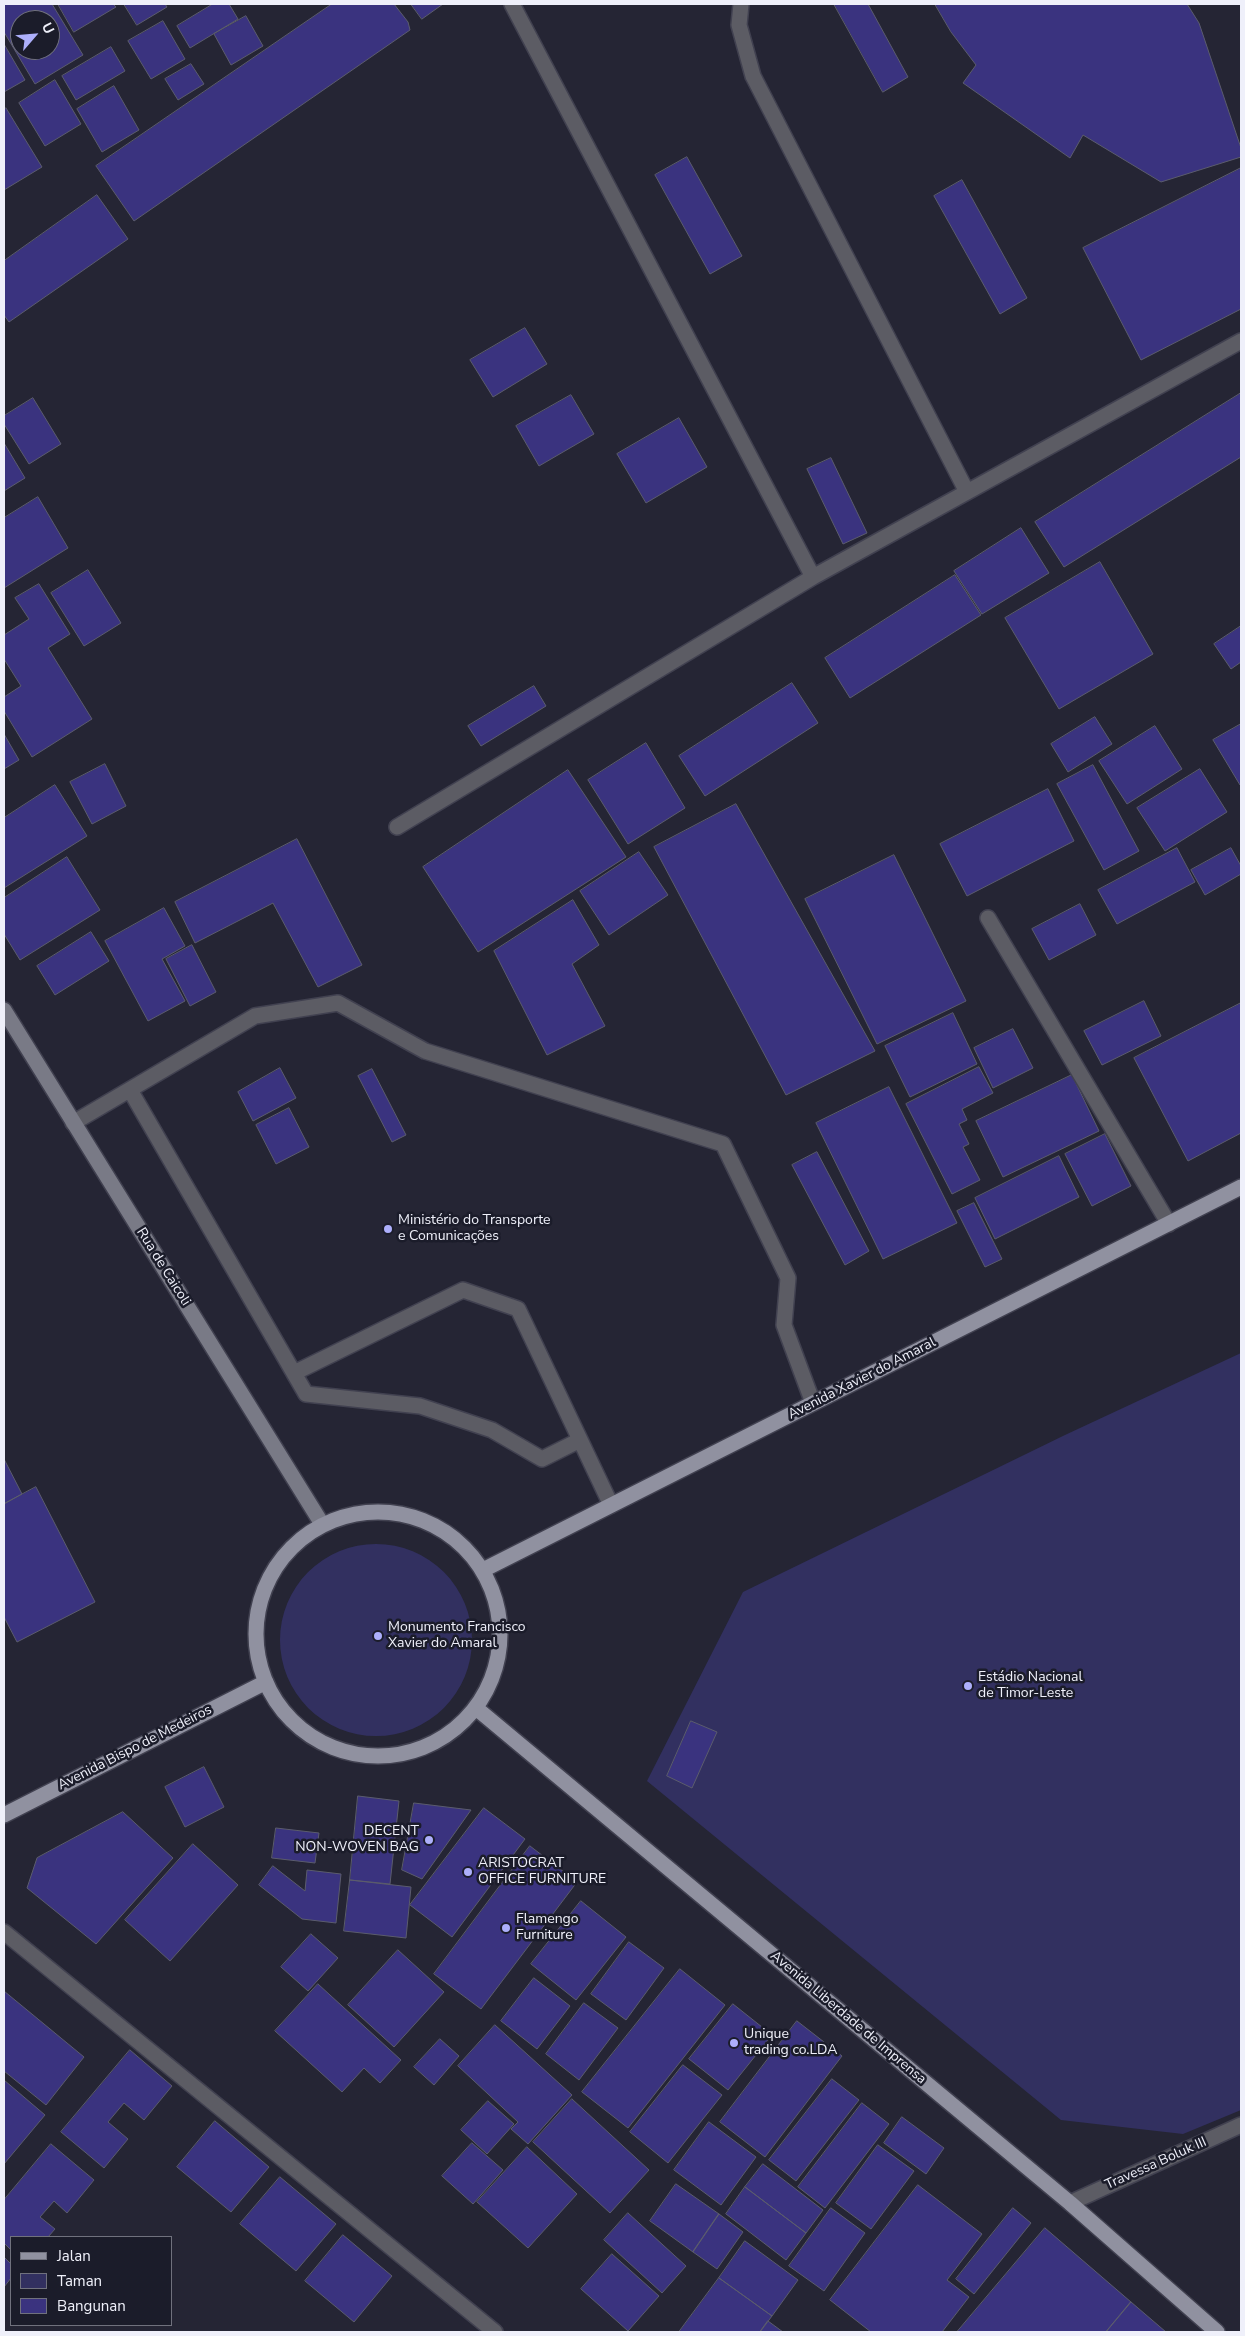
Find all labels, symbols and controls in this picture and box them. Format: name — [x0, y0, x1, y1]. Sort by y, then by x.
north arrow — [10, 10, 60, 60]
text: U — [37, 19, 59, 37]
place label: Ministério do Transporte e Comunicações — [398, 1213, 551, 1246]
marker: Ministério do Transporte e Comunicações — [382, 1223, 394, 1235]
street label: Rua de Caicoli — [132, 1225, 194, 1309]
street label: Avenida Xavier do Amaral — [785, 1334, 939, 1424]
place label: Monumento Francisco Xavier do Amaral — [388, 1620, 526, 1652]
marker: Monumento Francisco Xavier do Amaral — [372, 1630, 384, 1642]
place label: Estádio Nacional de Timor-Leste — [978, 1670, 1083, 1702]
marker: Estádio Nacional de Timor-Leste — [962, 1680, 974, 1692]
street label: Avenida Bispo de Medeiros — [55, 1702, 215, 1794]
place label: DECENT NON-WOVEN BAG — [295, 1824, 419, 1856]
marker: DECENT NON-WOVEN BAG — [423, 1834, 435, 1846]
place label: ARISTOCRAT OFFICE FURNITURE — [478, 1856, 606, 1888]
marker: ARISTOCRAT OFFICE FURNITURE — [462, 1866, 474, 1878]
place label: Flamengo Furniture — [516, 1912, 579, 1944]
marker: Flamengo Furniture — [500, 1922, 512, 1934]
street label: Avenida Liberdade de Imprensa — [767, 1948, 929, 2088]
place label: Unique trading co.LDA — [744, 2027, 837, 2060]
marker: Unique trading co.LDA — [728, 2037, 740, 2049]
street label: Travessa Boluk III — [1103, 2134, 1209, 2194]
legend — [10, 2236, 172, 2326]
text: Jalan — [57, 2246, 91, 2266]
text: Taman — [57, 2271, 102, 2291]
text: Bangunan — [57, 2296, 126, 2316]

